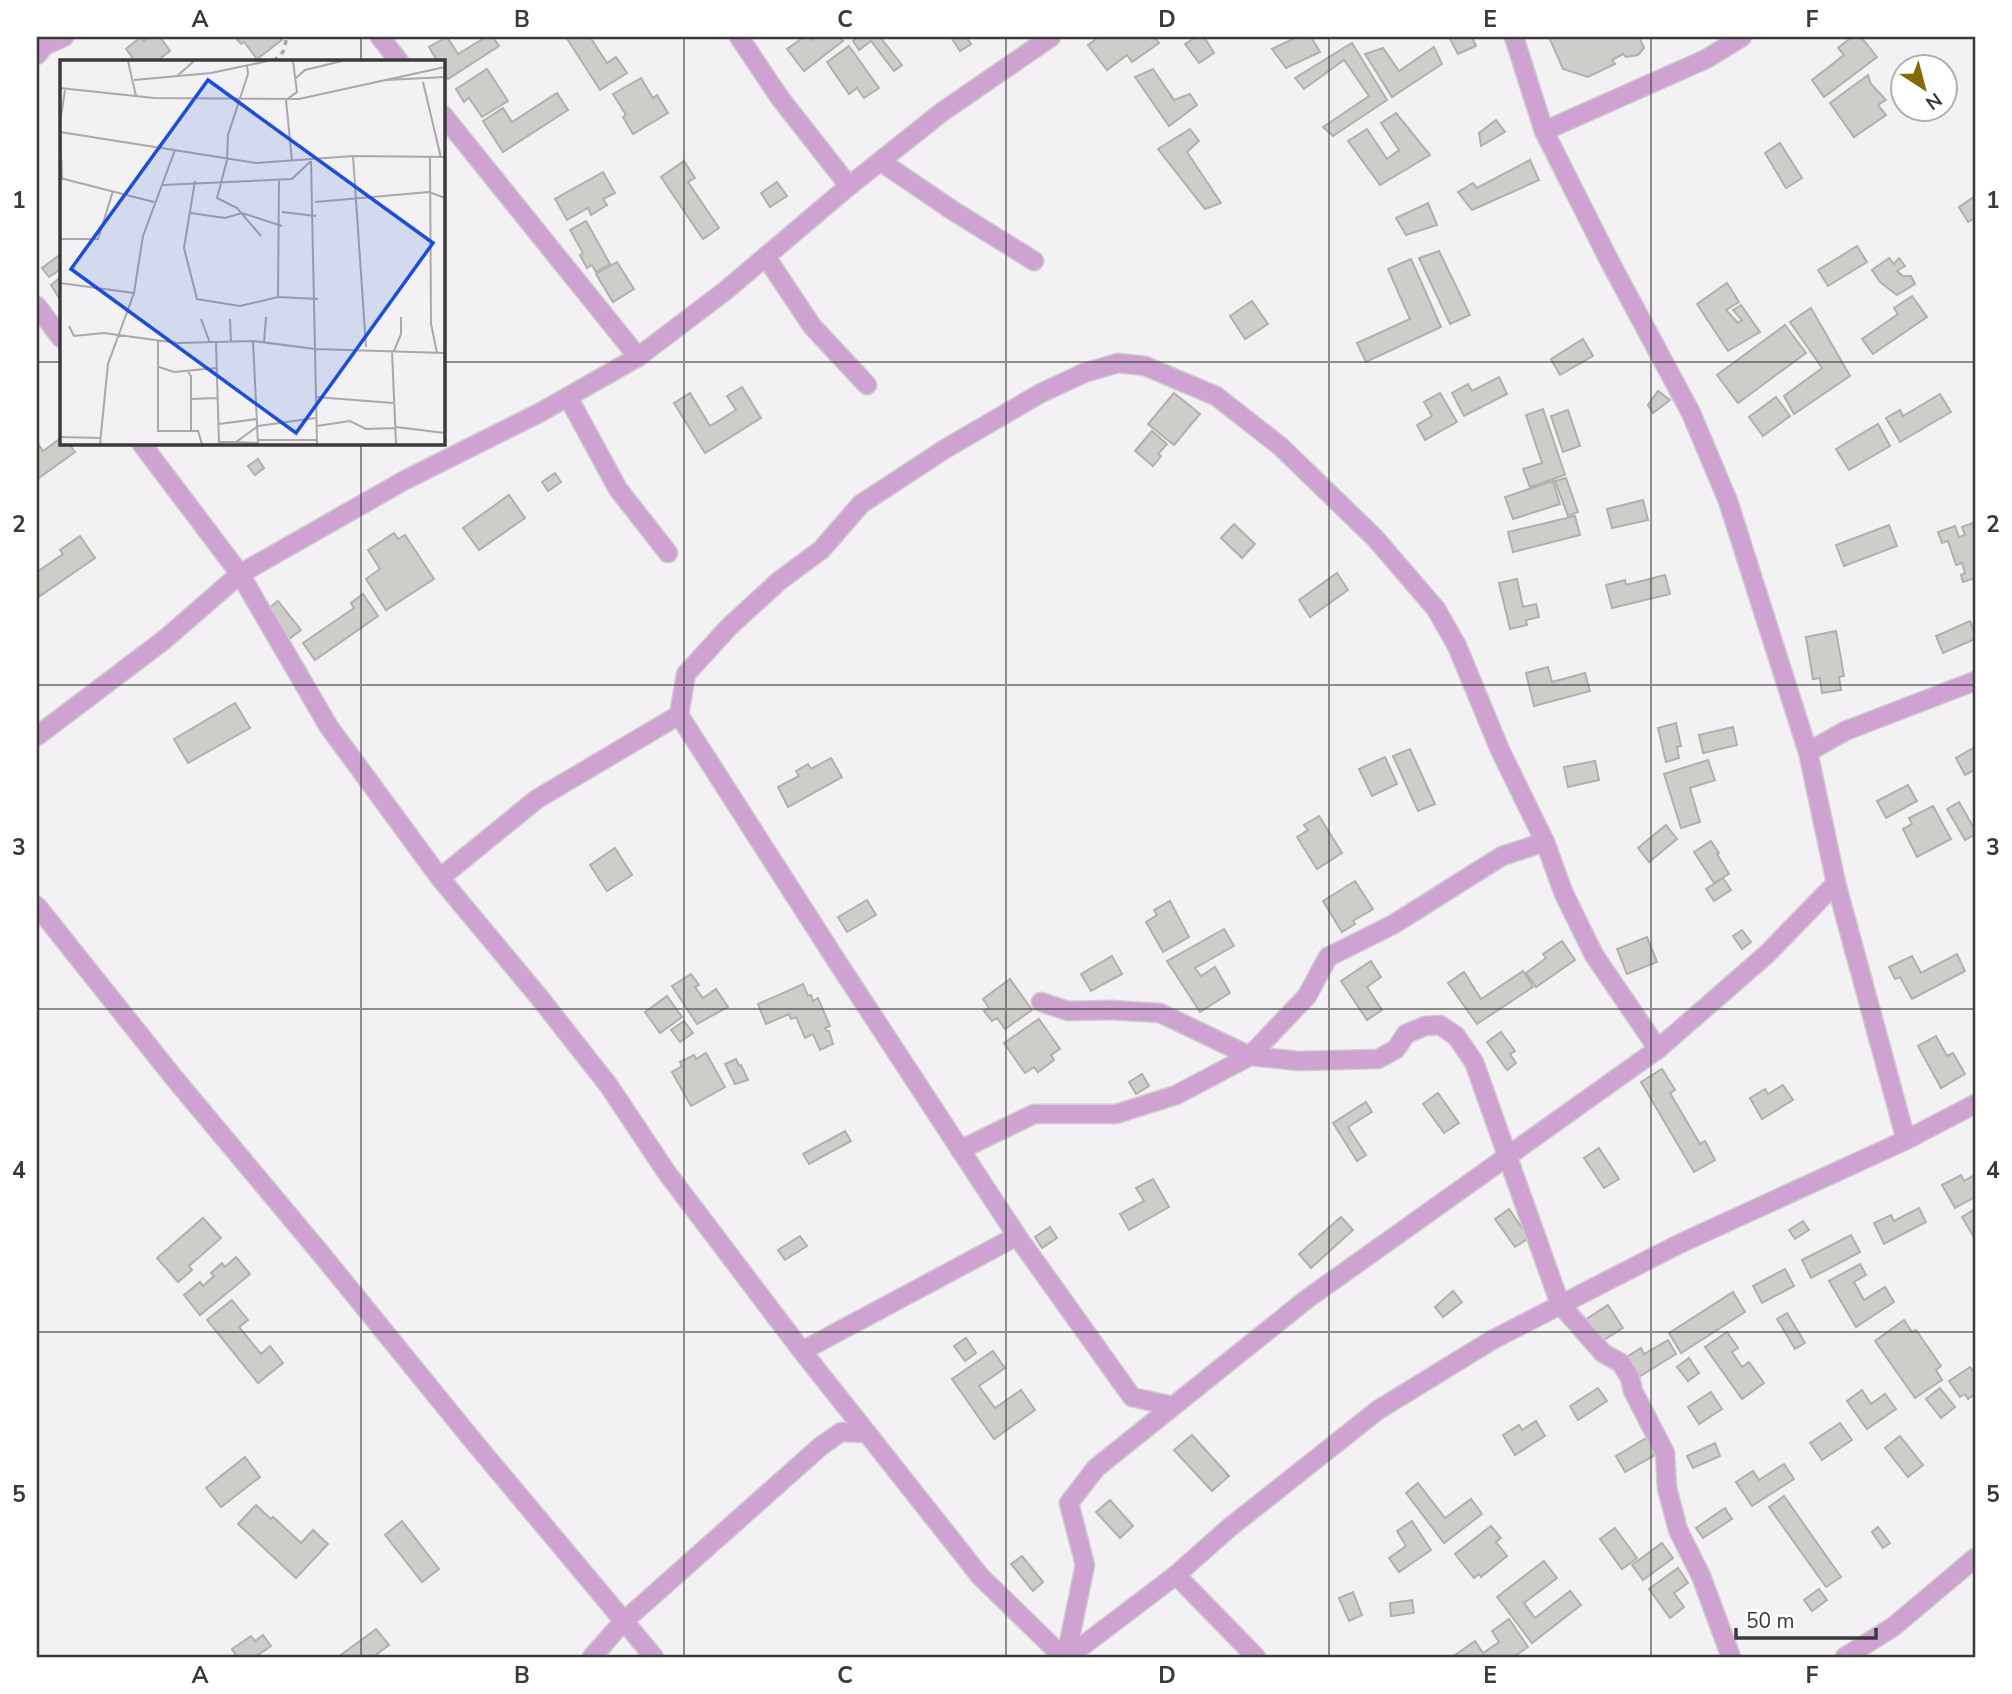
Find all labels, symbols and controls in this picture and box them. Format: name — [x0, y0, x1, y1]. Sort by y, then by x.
text: A — [191, 4, 209, 35]
text: B — [514, 4, 530, 35]
text: C — [837, 4, 853, 35]
text: D — [1158, 4, 1176, 35]
text: E — [1483, 4, 1497, 35]
text: F — [1806, 4, 1819, 35]
north arrow — [1890, 52, 1960, 122]
inset map — [60, 60, 444, 444]
text: N — [1920, 86, 1947, 116]
text: 1 — [12, 185, 26, 216]
text: 1 — [1986, 185, 2000, 216]
text: 2 — [12, 509, 26, 540]
text: 2 — [1986, 509, 2000, 540]
text: 3 — [12, 832, 26, 863]
text: 3 — [1986, 832, 2000, 863]
text: 4 — [12, 1155, 26, 1186]
text: 4 — [1986, 1155, 2000, 1186]
text: 5 — [12, 1479, 26, 1510]
text: 5 — [1986, 1479, 2000, 1510]
scale bar — [1736, 1596, 1876, 1640]
text: 50 m — [1746, 1607, 1795, 1635]
text: A — [191, 1660, 209, 1691]
text: B — [514, 1660, 530, 1691]
text: C — [837, 1660, 853, 1691]
text: D — [1158, 1660, 1176, 1691]
text: E — [1483, 1660, 1497, 1691]
text: F — [1806, 1660, 1819, 1691]

